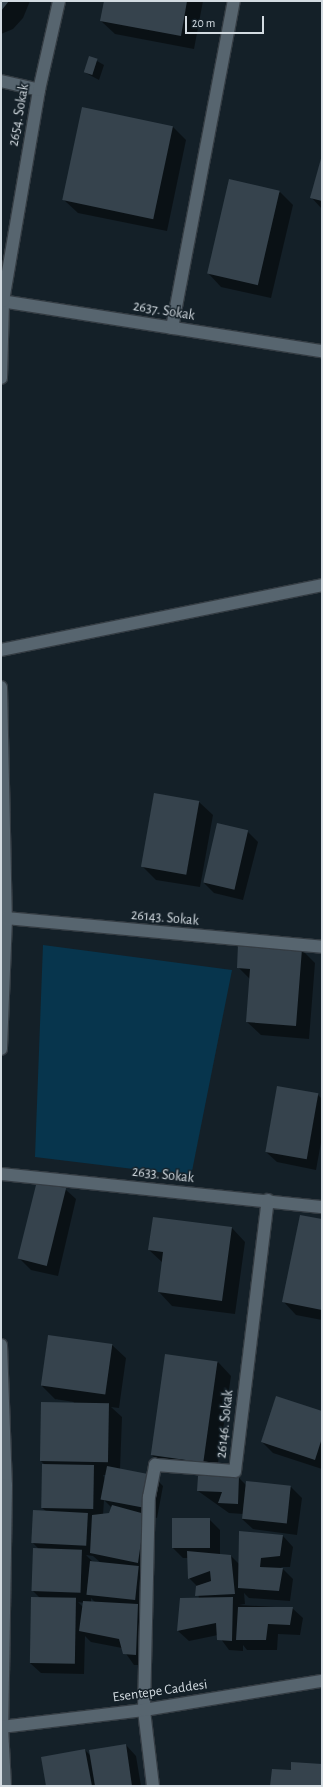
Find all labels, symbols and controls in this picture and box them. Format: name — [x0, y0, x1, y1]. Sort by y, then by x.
scale bar — [187, 8, 266, 34]
text: 20 m — [192, 17, 215, 29]
street label: 2654. Sokak — [5, 82, 33, 148]
street label: 2637. Sokak — [132, 298, 196, 324]
street label: 26143. Sokak — [130, 907, 200, 929]
street label: 2633. Sokak — [131, 1163, 195, 1187]
street label: 26146. Sokak — [213, 1389, 237, 1459]
street label: Esentepe Caddesi — [112, 1676, 208, 1706]

